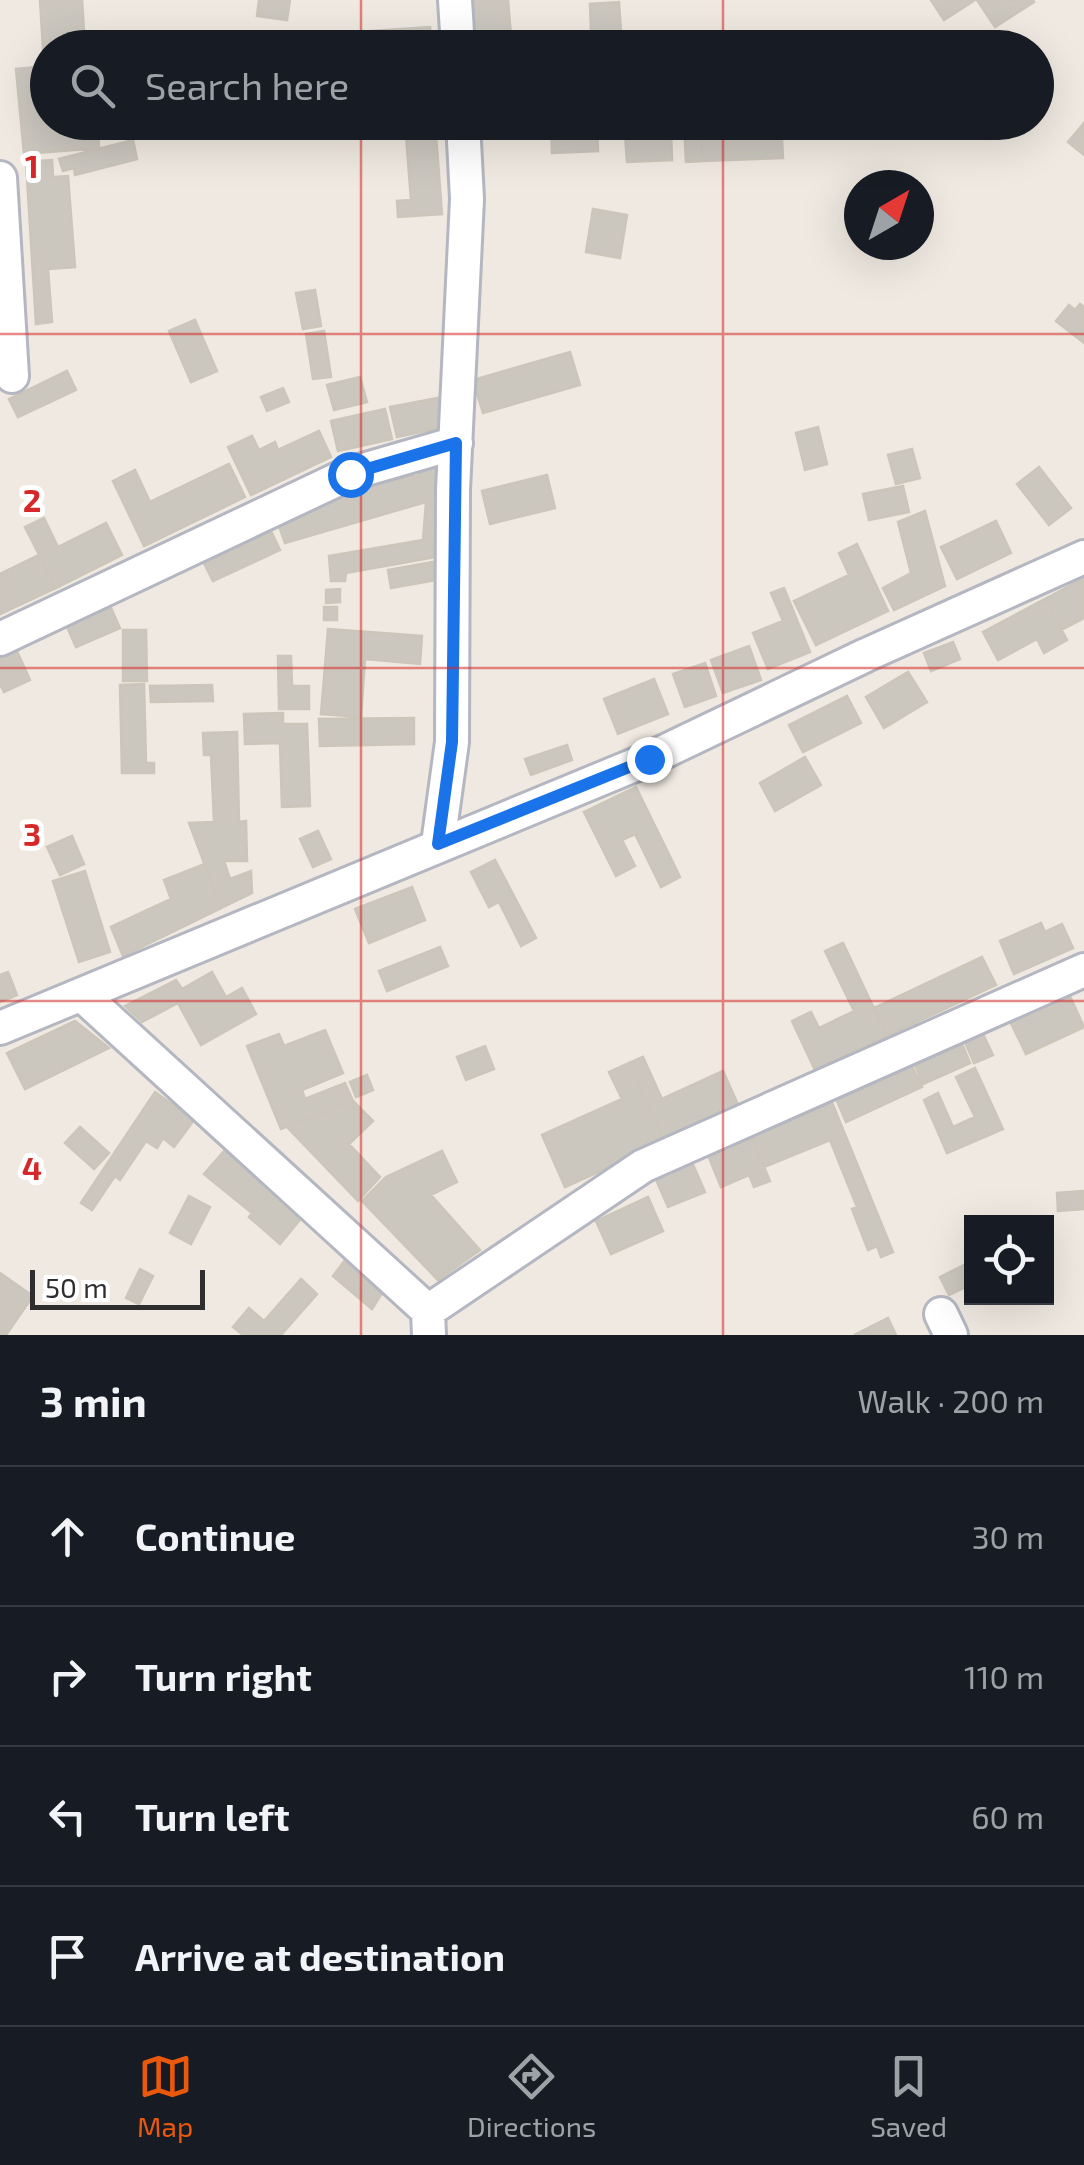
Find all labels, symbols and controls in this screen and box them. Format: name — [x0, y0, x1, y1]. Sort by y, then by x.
search box — [30, 30, 1054, 140]
icon: search — [65, 58, 120, 113]
text: Search here — [145, 62, 349, 108]
text: 1 — [25, 146, 39, 184]
north arrow — [844, 170, 934, 260]
route start — [328, 452, 374, 498]
text: 2 — [23, 480, 41, 518]
route end — [627, 737, 673, 783]
text: 3 — [23, 814, 41, 852]
text: 4 — [22, 1148, 42, 1186]
map controls — [964, 1215, 1054, 1305]
button: locate — [964, 1215, 1054, 1305]
scale bar — [30, 1265, 205, 1310]
text: 50 m — [45, 1270, 108, 1304]
text: 3 min — [40, 1375, 147, 1425]
text: Walk · 200 m — [857, 1381, 1044, 1419]
icon: ahead — [40, 1509, 95, 1564]
text: Continue — [135, 1513, 295, 1559]
text: 30 m — [972, 1517, 1044, 1555]
icon: right — [40, 1649, 95, 1704]
text: Turn right — [135, 1653, 312, 1699]
text: 110 m — [964, 1657, 1044, 1695]
icon: left — [40, 1789, 95, 1844]
text: Turn left — [135, 1793, 290, 1839]
text: 60 m — [971, 1797, 1044, 1835]
icon: arrive — [40, 1929, 95, 1984]
text: Arrive at destination — [135, 1933, 505, 1979]
tab: Map — [137, 2049, 193, 2143]
tab: Directions — [467, 2049, 596, 2143]
tab: Saved — [870, 2049, 947, 2143]

